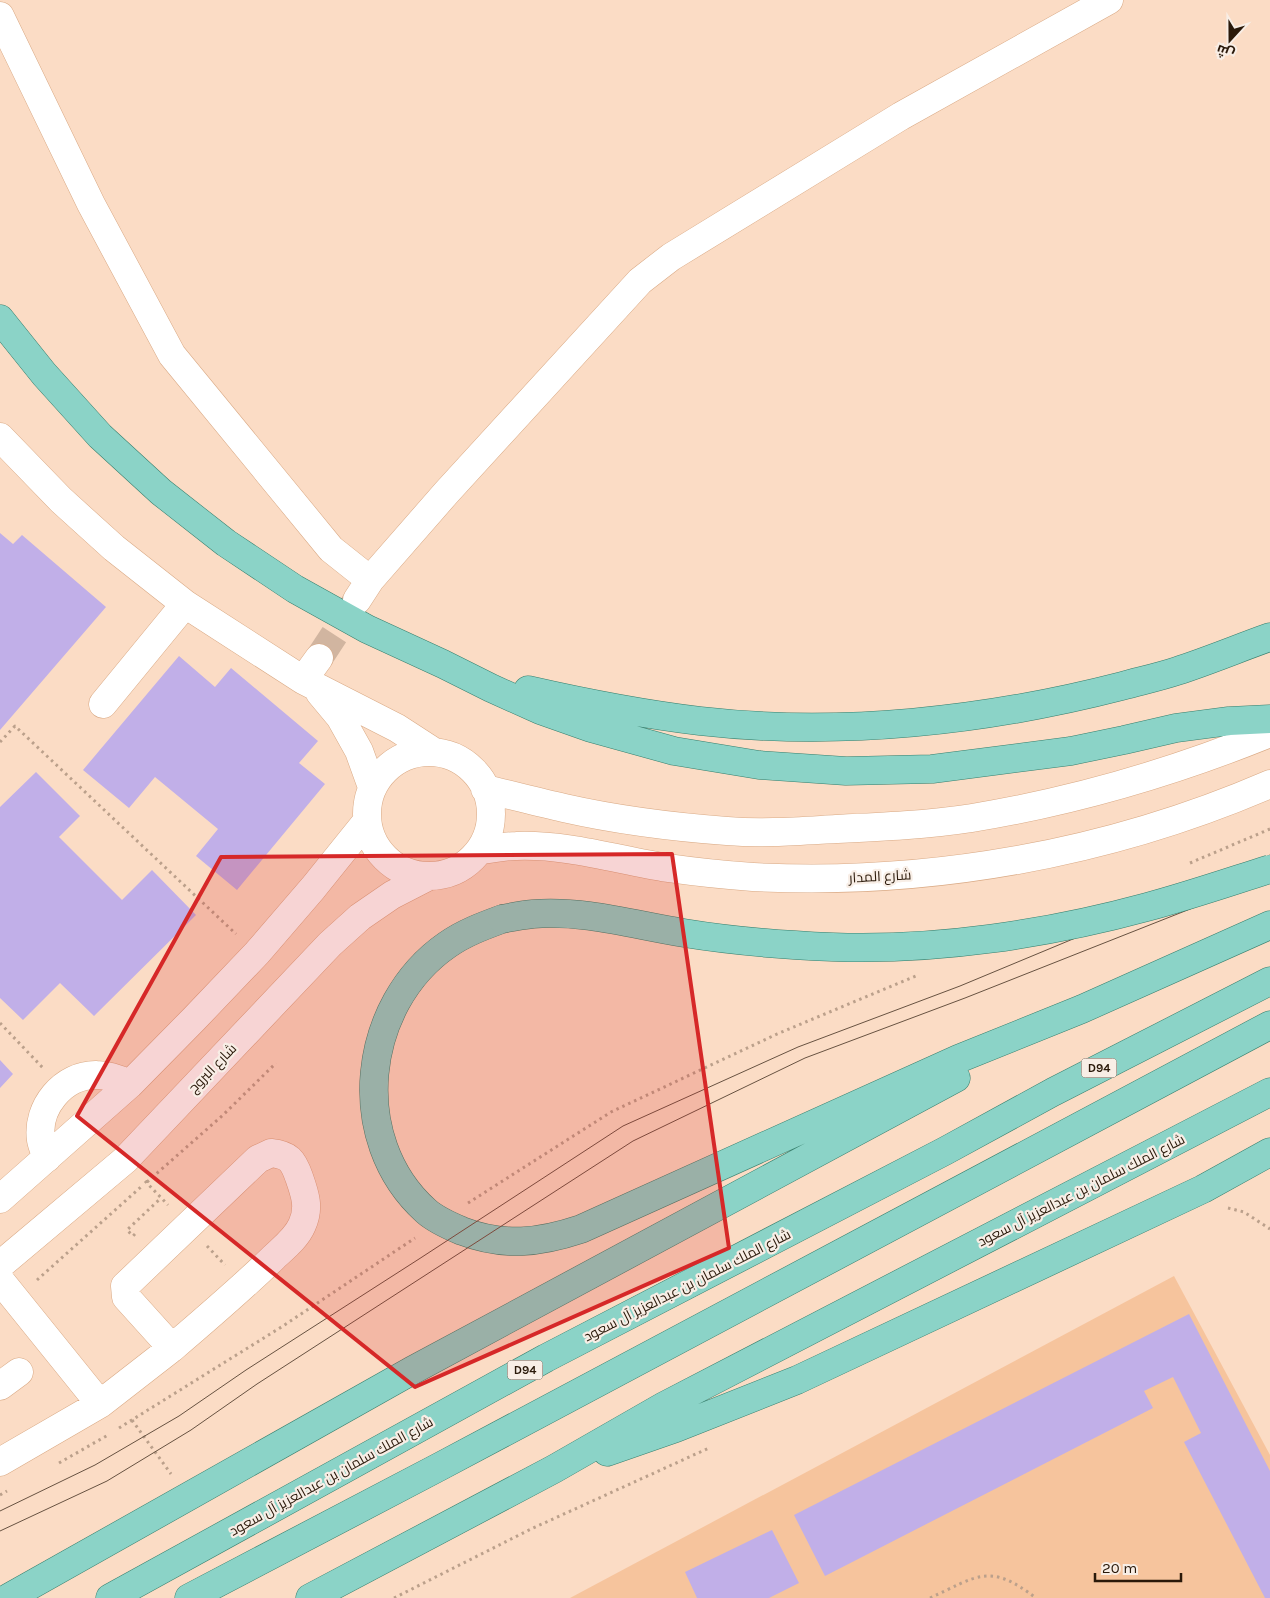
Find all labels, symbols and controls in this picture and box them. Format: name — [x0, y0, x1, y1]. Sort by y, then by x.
north arrow — [1205, 15, 1255, 65]
text: ش — [1214, 41, 1237, 63]
street label: شارع المدار — [847, 866, 912, 887]
street label: شارع البروج — [185, 1040, 240, 1097]
road number: D94 — [1082, 1058, 1116, 1078]
street label: شارع الملك سلمان بن عبدالعزيز آل سعود — [975, 1131, 1188, 1250]
street label: شارع الملك سلمان بن عبدالعزيز آل سعود — [581, 1226, 794, 1345]
road number: D94 — [508, 1360, 542, 1380]
street label: شارع الملك سلمان بن عبدالعزيز آل سعود — [226, 1413, 436, 1540]
scale bar — [1095, 1550, 1181, 1582]
text: 20 m — [1102, 1559, 1137, 1577]

